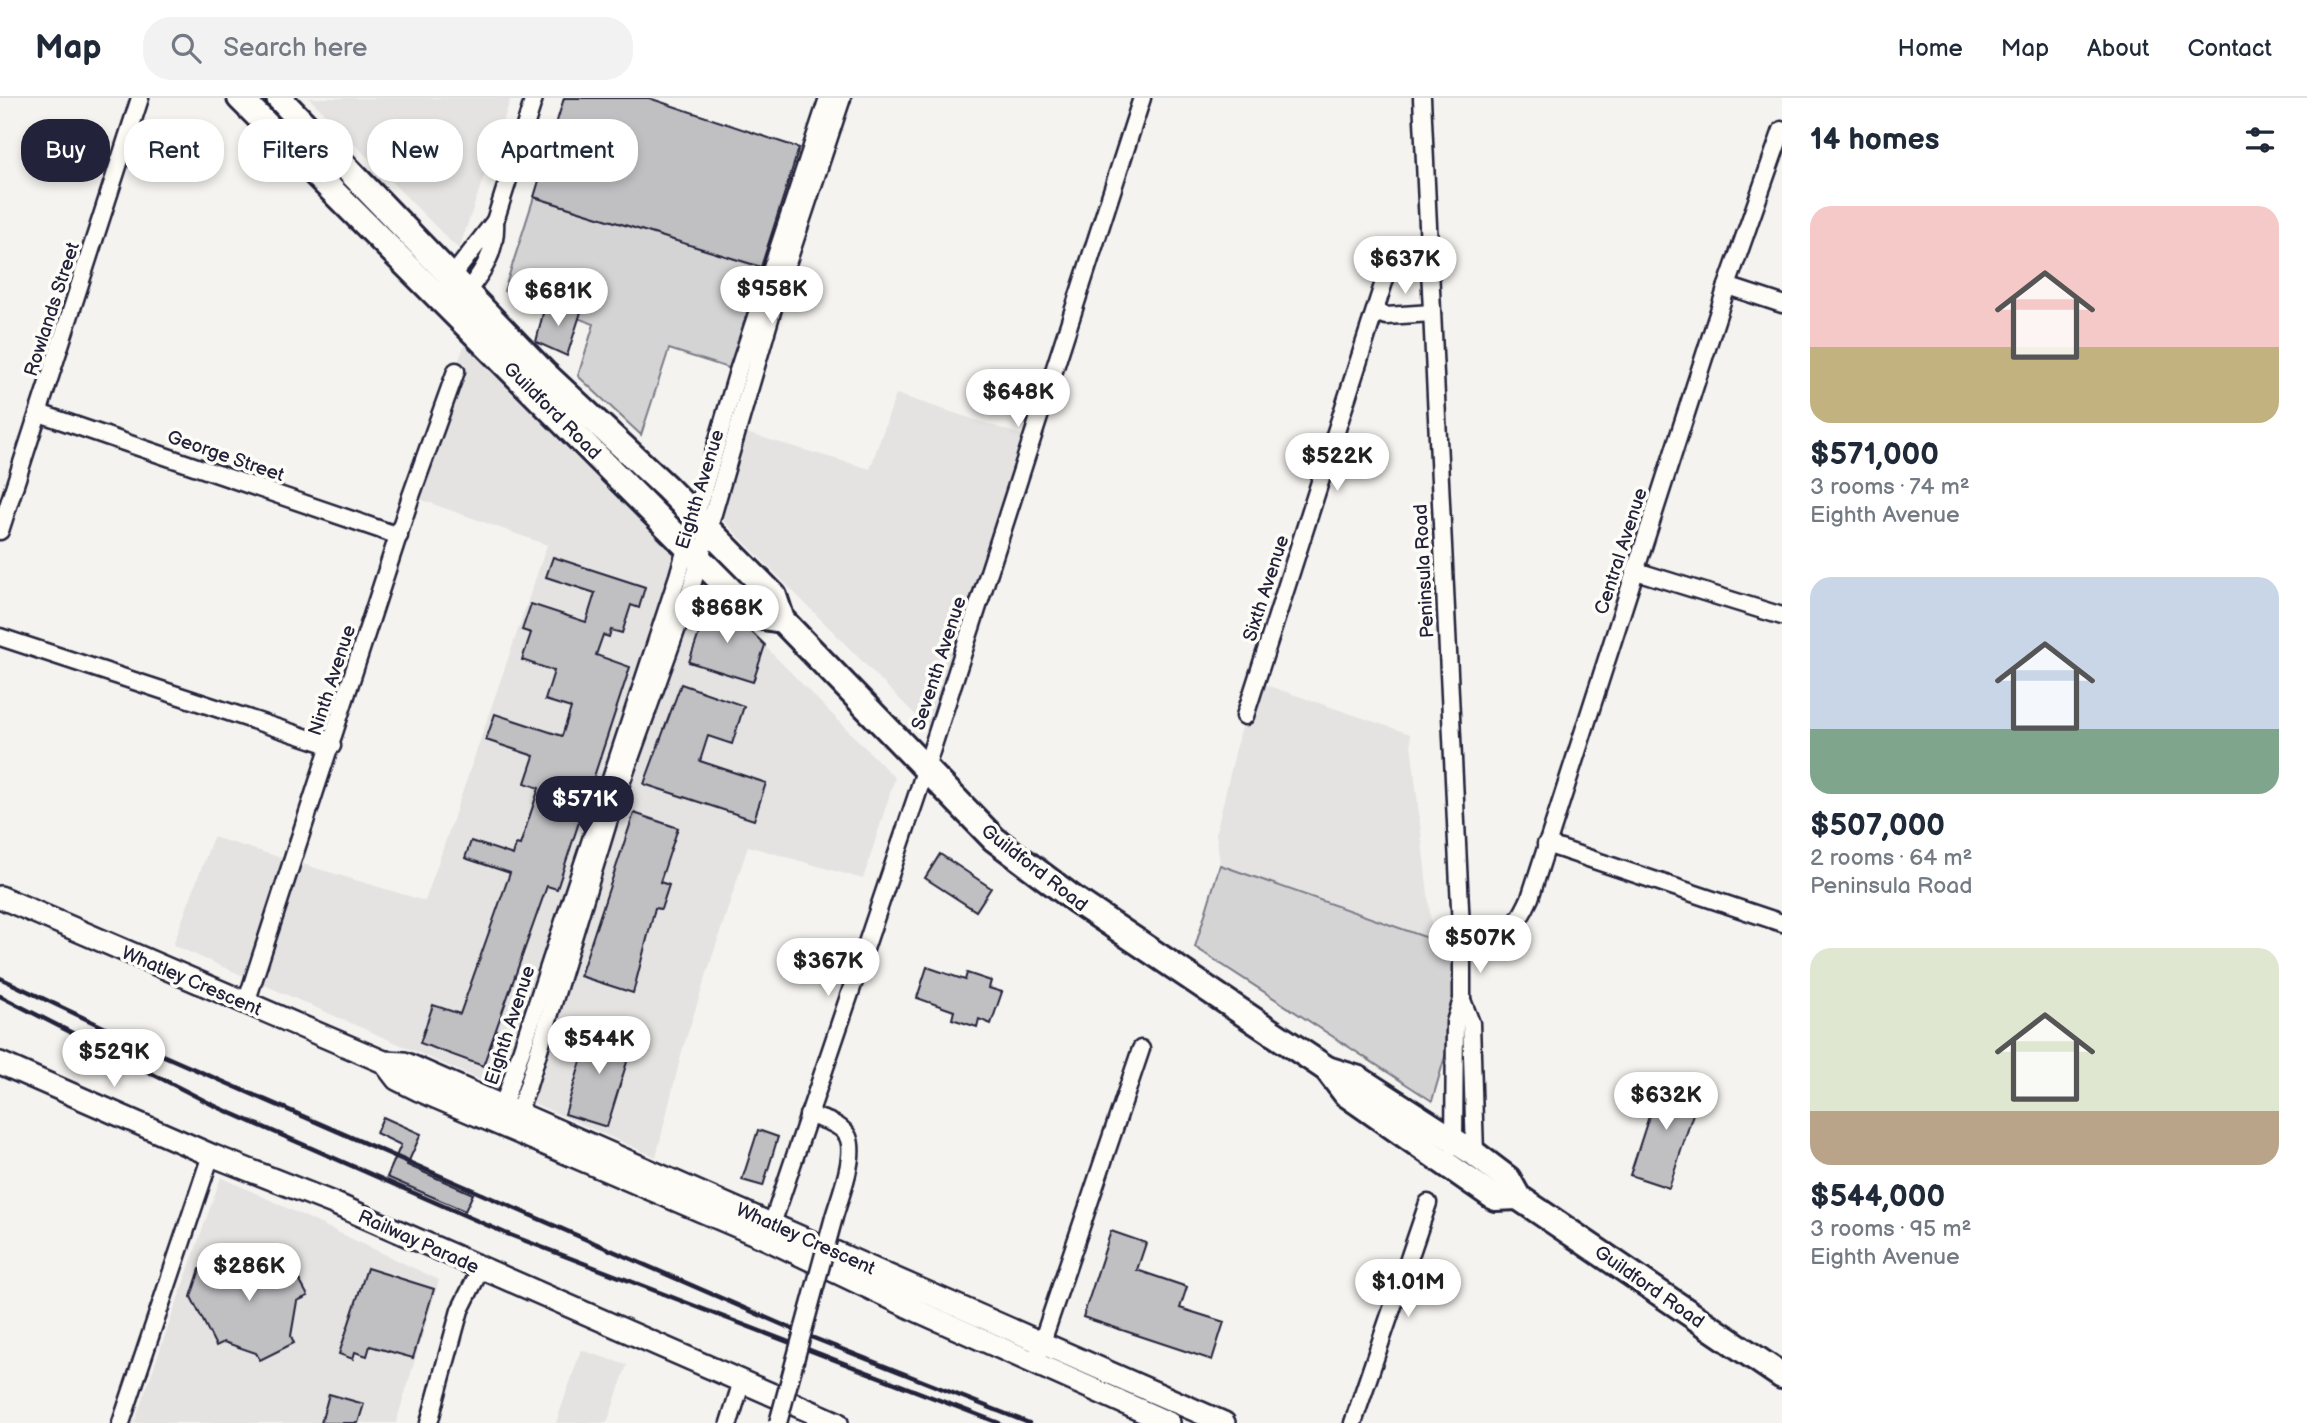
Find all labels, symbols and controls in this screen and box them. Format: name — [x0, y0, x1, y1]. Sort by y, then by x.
search box — [143, 17, 633, 80]
text: Map — [35, 28, 101, 68]
icon: search — [167, 29, 205, 67]
text: Search here — [223, 33, 367, 64]
text: Home — [1898, 34, 1963, 63]
text: Map — [2001, 34, 2049, 63]
text: About — [2087, 34, 2149, 63]
text: Contact — [2187, 34, 2272, 63]
chip: Buy — [21, 119, 110, 182]
chip: Rent — [124, 119, 224, 182]
chip: Filters — [238, 119, 353, 182]
chip: New — [367, 119, 463, 182]
chip: Apartment — [477, 119, 638, 182]
icon: filters — [2241, 121, 2279, 159]
text: 14 homes — [1810, 122, 1939, 158]
pin: $637K — [1356, 236, 1454, 296]
street label: Rowlands Street — [20, 239, 85, 379]
text: $637K — [1370, 245, 1440, 273]
icon: home — [1982, 252, 2108, 378]
pin: $958K — [723, 266, 821, 326]
pin: $681K — [509, 268, 607, 328]
text: $958K — [736, 275, 808, 303]
text: $681K — [524, 277, 592, 305]
street label: Guildford Road — [498, 357, 606, 465]
pin: $648K — [969, 370, 1067, 429]
text: $648K — [982, 378, 1054, 406]
street label: George Street — [164, 426, 287, 487]
street label: Eighth Avenue — [671, 427, 730, 552]
pin: $522K — [1288, 434, 1386, 493]
text: $571,000 — [1810, 437, 1939, 473]
text: $522K — [1301, 442, 1373, 470]
text: 3 rooms · 74 m² — [1810, 473, 1970, 501]
street label: Central Avenue — [1590, 485, 1653, 618]
text: Eighth Avenue — [1810, 501, 1960, 529]
street label: Peninsula Road — [1410, 503, 1439, 639]
street label: Sixth Avenue — [1238, 533, 1294, 644]
pin: $868K — [678, 586, 776, 645]
text: $868K — [691, 594, 763, 622]
street label: Seventh Avenue — [907, 594, 972, 733]
street label: Ninth Avenue — [304, 622, 361, 739]
icon: home — [1982, 623, 2108, 749]
pin: $571K — [536, 776, 634, 836]
text: $571K — [552, 785, 618, 813]
text: $507,000 — [1810, 808, 1945, 844]
street label: Guildford Road — [976, 820, 1092, 917]
text: 2 rooms · 64 m² — [1810, 844, 1972, 872]
text: Peninsula Road — [1810, 872, 1973, 900]
pin: $507K — [1431, 916, 1529, 975]
text: $507K — [1444, 924, 1516, 952]
pin: $367K — [779, 939, 877, 998]
street label: Whatley Crescent — [118, 941, 265, 1021]
text: $367K — [793, 947, 863, 975]
street label: Eighth Avenue — [480, 963, 540, 1088]
icon: home — [1982, 994, 2108, 1120]
pin: $544K — [550, 1016, 648, 1076]
text: $544K — [563, 1025, 635, 1053]
pin: $529K — [65, 1030, 163, 1089]
text: $529K — [78, 1038, 150, 1066]
pin: $632K — [1617, 1072, 1715, 1132]
text: $632K — [1630, 1081, 1702, 1109]
text: $544,000 — [1810, 1179, 1945, 1215]
street label: Whatley Crescent — [732, 1198, 879, 1280]
street label: Railway Parade — [354, 1205, 483, 1279]
text: 3 rooms · 95 m² — [1810, 1215, 1971, 1243]
street label: Guildford Road — [1590, 1241, 1708, 1334]
text: Eighth Avenue — [1810, 1243, 1960, 1271]
pin: $286K — [200, 1244, 298, 1303]
text: $286K — [213, 1252, 285, 1280]
pin: $1.01M — [1351, 1260, 1465, 1319]
text: $1.01M — [1371, 1268, 1445, 1296]

